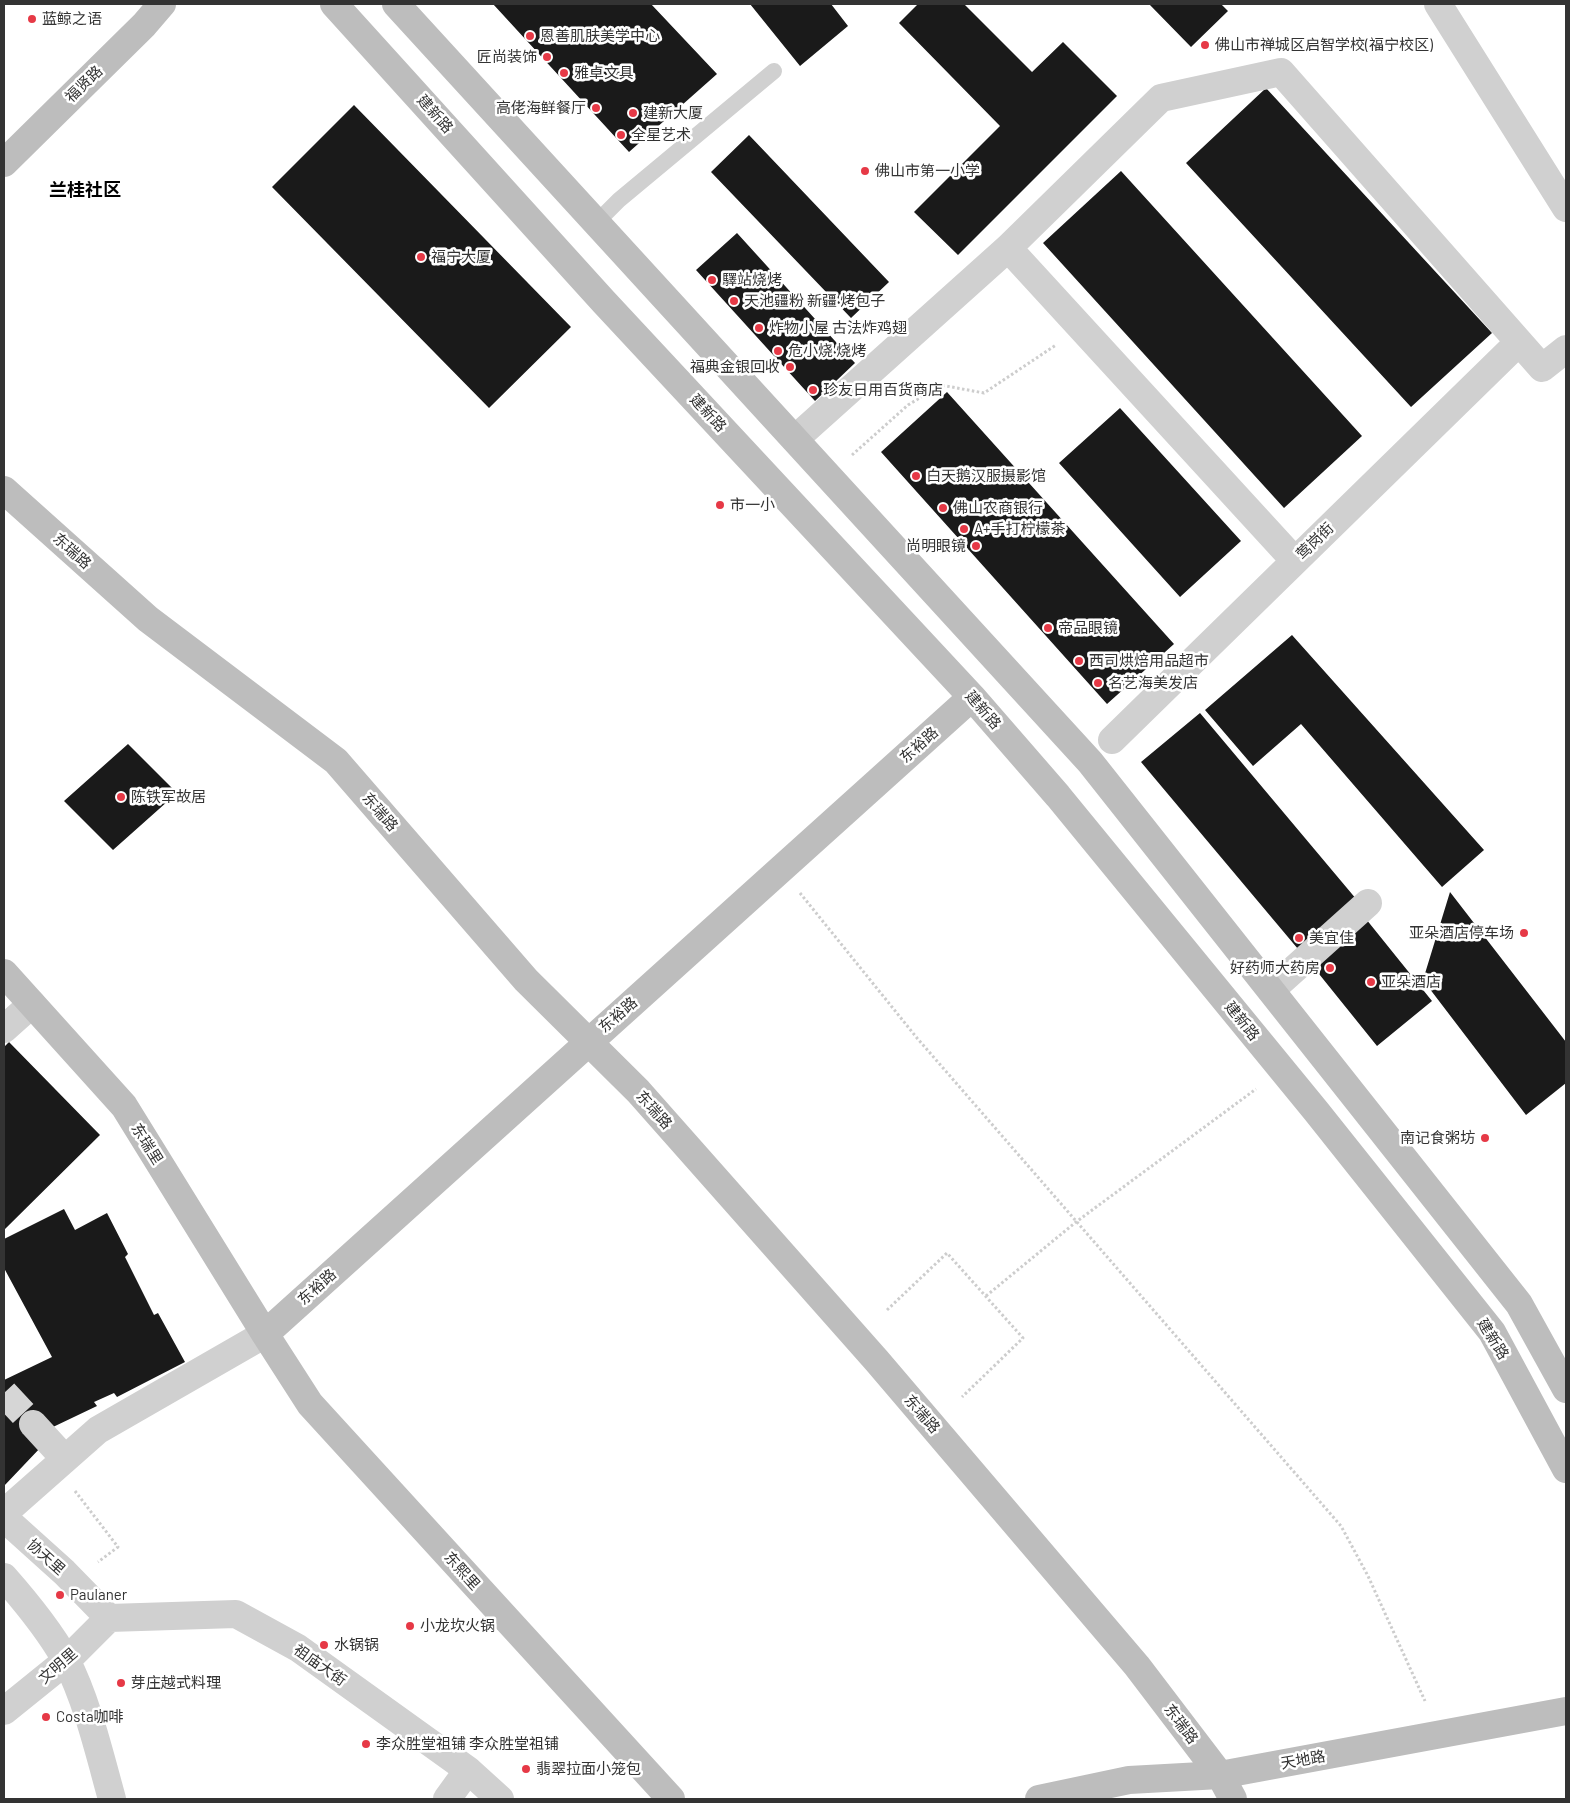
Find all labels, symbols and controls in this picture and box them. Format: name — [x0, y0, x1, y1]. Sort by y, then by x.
place label: 蓝鲸之语 — [42, 10, 102, 28]
marker: 蓝鲸之语 — [26, 13, 38, 25]
place label: 恩善肌肤美学中心 — [540, 27, 660, 45]
marker: 恩善肌肤美学中心 — [524, 30, 536, 42]
place label: 佛山市禅城区启智学校(福宁校区) — [1215, 36, 1433, 54]
marker: 佛山市禅城区启智学校(福宁校区) — [1199, 39, 1211, 51]
place label: 匠尚装饰 — [477, 48, 537, 66]
marker: 匠尚装饰 — [541, 51, 553, 63]
street label: 福贤路 — [62, 62, 106, 106]
place label: 雅卓文具 — [574, 64, 634, 82]
marker: 雅卓文具 — [558, 67, 570, 79]
street label: 建新路 — [413, 91, 457, 137]
place label: 高佬海鲜餐厅 — [496, 99, 586, 117]
marker: 高佬海鲜餐厅 — [590, 102, 602, 114]
place label: 建新大厦 — [643, 104, 703, 122]
marker: 建新大厦 — [627, 107, 639, 119]
place label: 全星艺术 — [631, 126, 691, 144]
marker: 全星艺术 — [615, 129, 627, 141]
place label: 佛山市第一小学 — [875, 162, 980, 180]
marker: 佛山市第一小学 — [859, 165, 871, 177]
district label: 兰桂社区 — [49, 179, 121, 201]
place label: 福宁大厦 — [431, 248, 491, 266]
marker: 福宁大厦 — [415, 251, 427, 263]
place label: 驛站烧烤 — [722, 271, 782, 289]
marker: 驛站烧烤 — [706, 274, 718, 286]
place label: 天池疆粉 新疆·烤包子 — [744, 292, 885, 310]
marker: 天池疆粉 新疆·烤包子 — [728, 295, 740, 307]
place label: 炸物小屋 古法炸鸡翅 — [769, 319, 907, 337]
marker: 炸物小屋 古法炸鸡翅 — [753, 322, 765, 334]
place label: 危小烧·烧烤 — [788, 342, 866, 360]
marker: 危小烧·烧烤 — [772, 345, 784, 357]
place label: 福典金银回收 — [690, 358, 780, 376]
marker: 福典金银回收 — [784, 361, 796, 373]
place label: 珍友日用百货商店 — [823, 381, 943, 399]
marker: 珍友日用百货商店 — [807, 384, 819, 396]
street label: 建新路 — [686, 390, 730, 436]
place label: 白天鹅汉服摄影馆 — [926, 467, 1046, 485]
marker: 白天鹅汉服摄影馆 — [910, 470, 922, 482]
place label: 市一小 — [730, 496, 775, 514]
marker: 市一小 — [714, 499, 726, 511]
place label: 佛山农商银行 — [953, 499, 1043, 517]
marker: 佛山农商银行 — [937, 502, 949, 514]
street label: 莺岗街 — [1293, 519, 1337, 563]
place label: A+手打柠檬茶 — [974, 520, 1066, 538]
marker: A+手打柠檬茶 — [958, 523, 970, 535]
street label: 东瑞路 — [49, 529, 95, 573]
place label: 尚明眼镜 — [906, 537, 966, 555]
marker: 尚明眼镜 — [970, 540, 982, 552]
place label: 帝品眼镜 — [1058, 619, 1118, 637]
marker: 帝品眼镜 — [1042, 622, 1054, 634]
place label: 西司烘焙用品超市 — [1089, 652, 1209, 670]
marker: 西司烘焙用品超市 — [1073, 655, 1085, 667]
place label: 名艺海美发店 — [1108, 674, 1198, 692]
marker: 名艺海美发店 — [1092, 677, 1104, 689]
street label: 建新路 — [961, 687, 1005, 733]
street label: 东裕路 — [896, 723, 942, 767]
place label: 陈铁军故居 — [131, 788, 206, 806]
street label: 东瑞路 — [358, 789, 402, 835]
marker: 陈铁军故居 — [115, 791, 127, 803]
place label: 亚朵酒店停车场 — [1409, 924, 1514, 942]
marker: 亚朵酒店停车场 — [1518, 927, 1530, 939]
place label: 美宜佳 — [1309, 929, 1354, 947]
marker: 美宜佳 — [1293, 932, 1305, 944]
place label: 好药师大药房 — [1230, 959, 1320, 977]
marker: 好药师大药房 — [1324, 962, 1336, 974]
place label: 亚朵酒店 — [1381, 973, 1441, 991]
marker: 亚朵酒店 — [1365, 976, 1377, 988]
street label: 东裕路 — [595, 993, 641, 1037]
street label: 建新路 — [1221, 998, 1263, 1044]
street label: 东瑞路 — [632, 1087, 676, 1133]
street label: 东瑞里 — [127, 1120, 167, 1168]
place label: 南记食粥坊 — [1400, 1129, 1475, 1147]
marker: 南记食粥坊 — [1479, 1132, 1491, 1144]
street label: 东裕路 — [294, 1265, 340, 1309]
street label: 建新路 — [1473, 1315, 1513, 1363]
street label: 东瑞路 — [900, 1391, 944, 1437]
street label: 协天里 — [23, 1535, 69, 1579]
street label: 东熙里 — [440, 1548, 484, 1594]
place label: Paulaner — [70, 1586, 127, 1604]
marker: Paulaner — [54, 1589, 66, 1601]
place label: 小龙坎火锅 — [420, 1617, 495, 1635]
marker: 小龙坎火锅 — [404, 1620, 416, 1632]
place label: 水锅锅 — [334, 1636, 379, 1654]
marker: 水锅锅 — [318, 1639, 330, 1651]
street label: 祖庙大街 — [290, 1640, 350, 1690]
street label: 文明里 — [35, 1644, 81, 1688]
place label: 芽庄越式料理 — [131, 1674, 221, 1692]
marker: 芽庄越式料理 — [115, 1677, 127, 1689]
street label: 东瑞路 — [1160, 1701, 1202, 1747]
place label: Costa咖啡 — [56, 1708, 124, 1726]
marker: Costa咖啡 — [40, 1711, 52, 1723]
place label: 李众胜堂祖铺 李众胜堂祖铺 — [376, 1735, 559, 1753]
marker: 李众胜堂祖铺 李众胜堂祖铺 — [360, 1738, 372, 1750]
street label: 天地路 — [1279, 1747, 1327, 1773]
place label: 翡翠拉面小笼包 — [536, 1760, 641, 1778]
marker: 翡翠拉面小笼包 — [520, 1763, 532, 1775]

